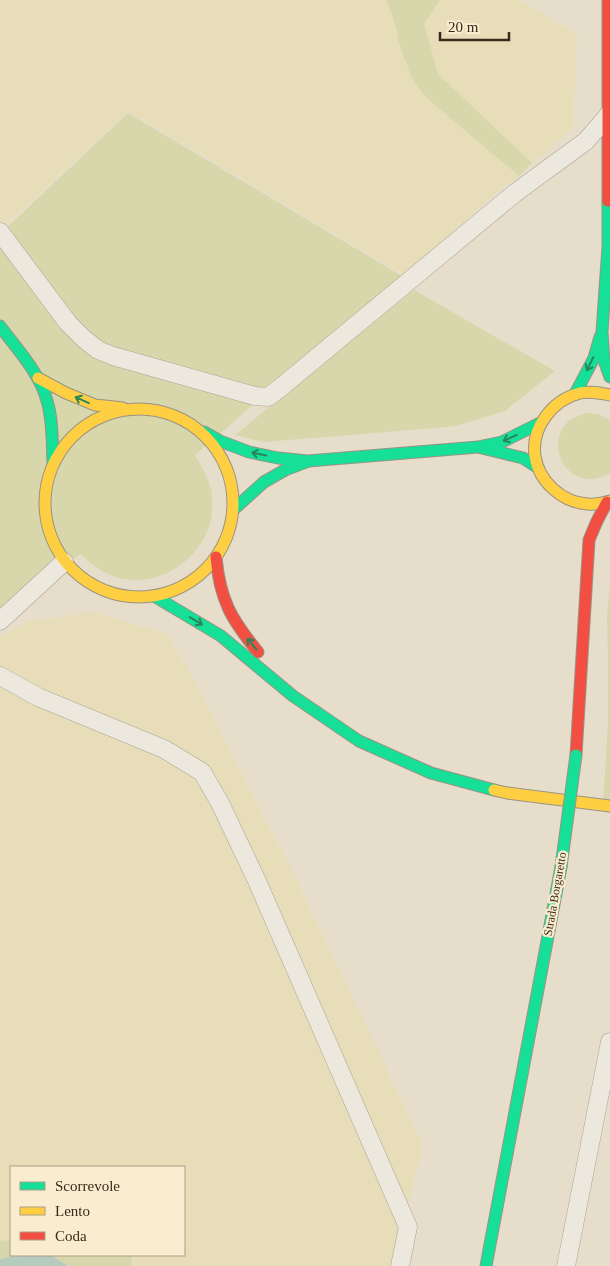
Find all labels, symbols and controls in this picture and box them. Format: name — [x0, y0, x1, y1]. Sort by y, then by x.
scale bar — [440, 10, 509, 42]
text: 20 m — [448, 19, 479, 35]
one-way arrow — [585, 356, 594, 371]
one-way arrow — [75, 394, 90, 404]
one-way arrow — [503, 434, 518, 444]
one-way arrow — [252, 449, 268, 459]
one-way arrow — [188, 617, 203, 627]
one-way arrow — [246, 638, 257, 651]
street label: Strada Borgaretto — [541, 851, 569, 937]
legend — [10, 1166, 185, 1256]
text: Scorrevole — [55, 1178, 120, 1194]
text: Lento — [55, 1203, 90, 1219]
text: Coda — [55, 1228, 87, 1244]

